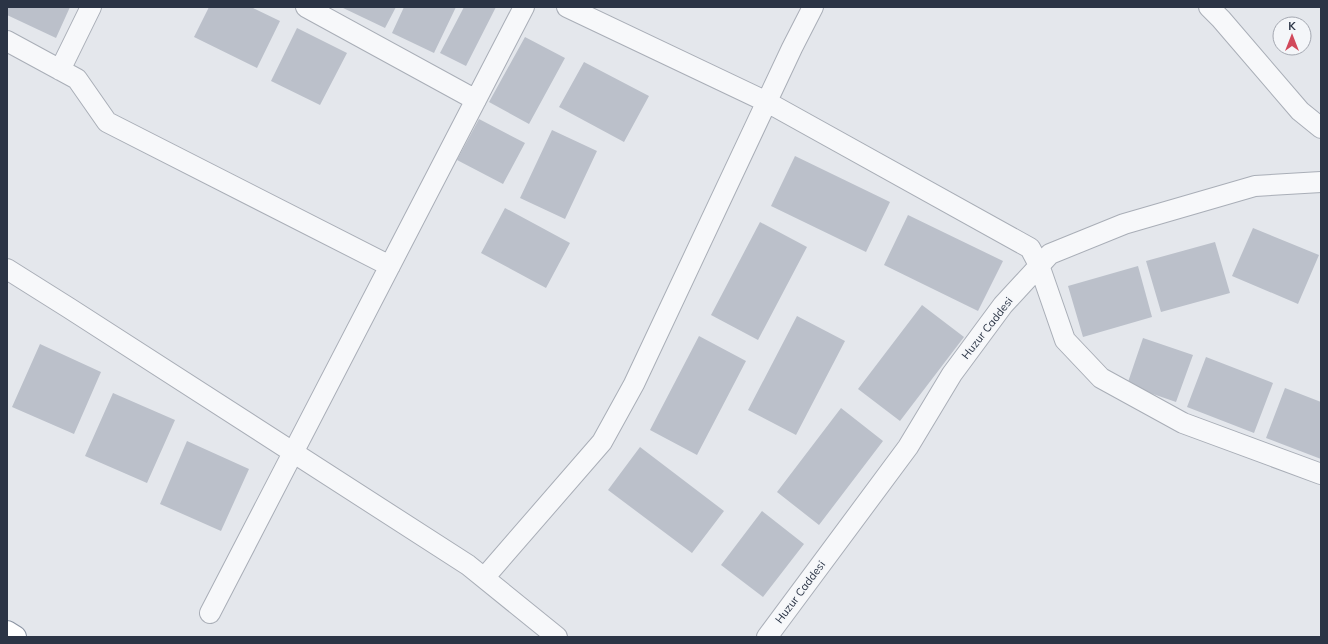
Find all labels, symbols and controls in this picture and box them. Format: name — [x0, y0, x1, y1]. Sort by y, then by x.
north arrow — [1272, 16, 1312, 56]
text: K — [1288, 19, 1296, 33]
street label: Huzur Caddesi — [958, 294, 1016, 362]
street label: Huzur Caddesi — [772, 558, 828, 626]

